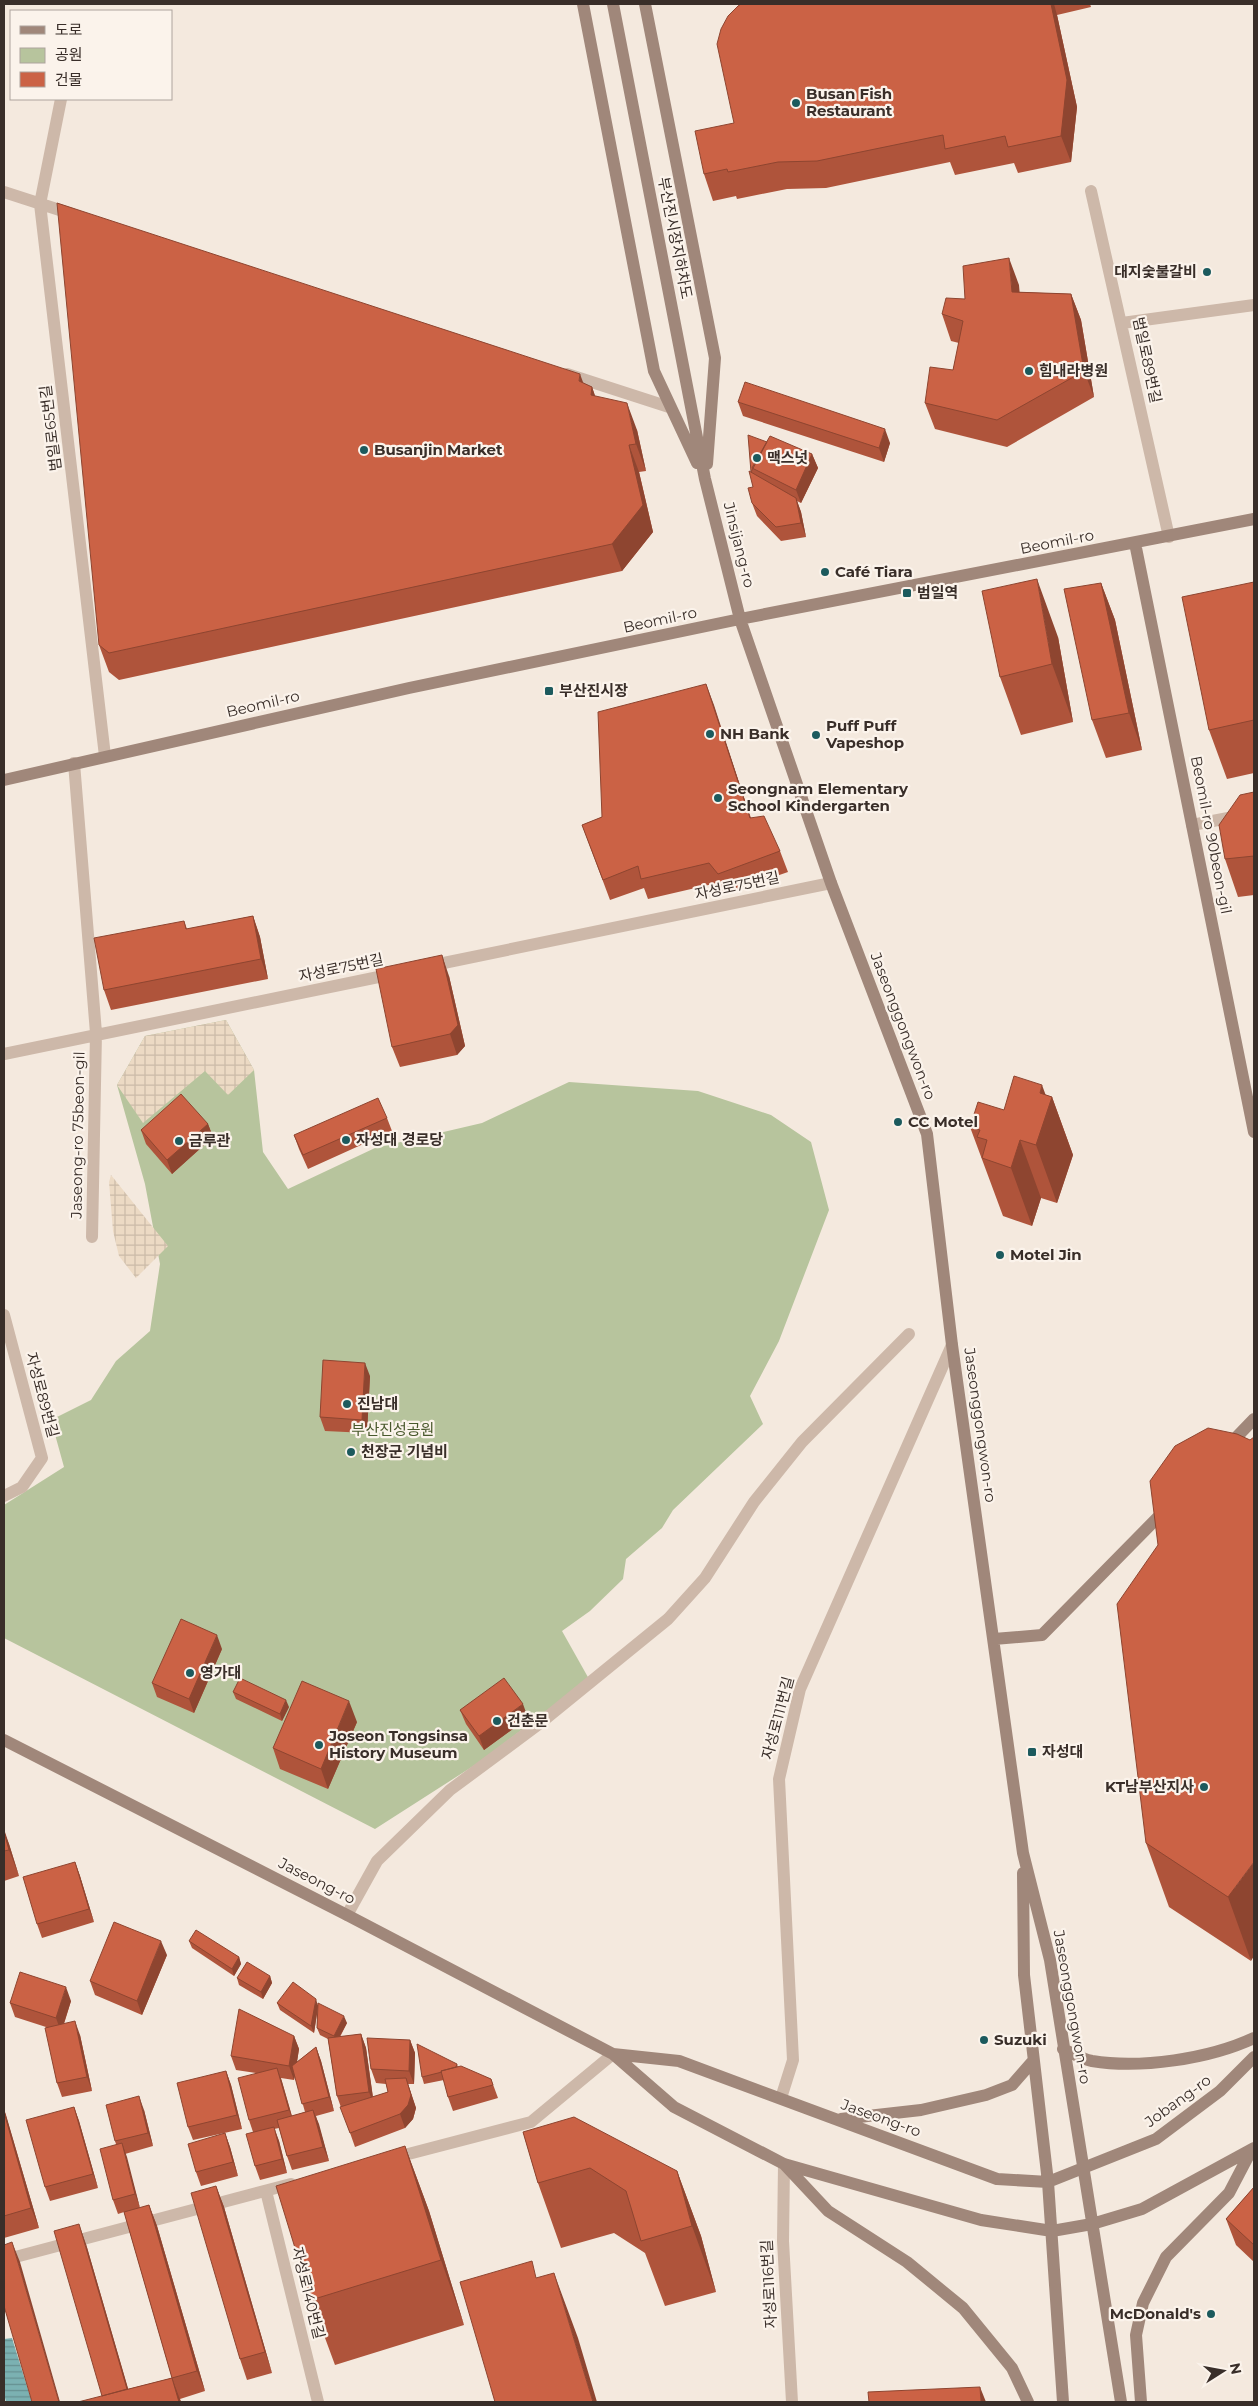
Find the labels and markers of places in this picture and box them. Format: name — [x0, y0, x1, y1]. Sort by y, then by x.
place label: Busan Fish Restaurant — [806, 84, 893, 120]
marker: Busan Fish Restaurant — [790, 97, 802, 109]
place label: 대지숯불갈비 — [1114, 262, 1197, 281]
marker: 대지숯불갈비 — [1201, 266, 1213, 278]
place label: 힘내라병원 — [1039, 361, 1108, 380]
marker: 힘내라병원 — [1023, 365, 1035, 377]
place label: Busanjin Market — [374, 440, 503, 459]
marker: Busanjin Market — [358, 444, 370, 456]
place label: 맥스넛 — [767, 448, 808, 467]
marker: 맥스넛 — [751, 452, 763, 464]
place label: Café Tiara — [835, 562, 913, 581]
marker: Café Tiara — [819, 566, 831, 578]
place label: 범일역 — [917, 583, 958, 602]
marker: 범일역 — [901, 587, 913, 599]
place label: 부산진시장 — [559, 681, 628, 700]
marker: 부산진시장 — [543, 685, 555, 697]
place label: Puff Puff Vapeshop — [825, 716, 904, 752]
place label: NH Bank — [720, 724, 790, 743]
marker: NH Bank — [704, 728, 716, 740]
marker: Puff Puff Vapeshop — [810, 729, 822, 741]
place label: Seongnam Elementary School Kindergarten — [728, 779, 909, 815]
marker: Seongnam Elementary School Kindergarten — [712, 792, 724, 804]
place label: CC Motel — [908, 1112, 978, 1131]
marker: CC Motel — [892, 1116, 904, 1128]
place label: 자성대 경로당 — [356, 1130, 443, 1149]
place label: 금루관 — [189, 1131, 231, 1150]
marker: 자성대 경로당 — [340, 1134, 352, 1146]
marker: 금루관 — [173, 1135, 185, 1147]
place label: Motel Jin — [1010, 1245, 1082, 1264]
marker: Motel Jin — [994, 1249, 1006, 1261]
place label: 진남대 — [357, 1394, 398, 1413]
marker: 진남대 — [341, 1398, 353, 1410]
place label: 천장군 기념비 — [361, 1442, 448, 1461]
marker: 천장군 기념비 — [345, 1446, 357, 1458]
place label: 영가대 — [200, 1663, 241, 1682]
marker: 영가대 — [184, 1667, 196, 1679]
place label: 건춘문 — [507, 1711, 549, 1730]
marker: 건춘문 — [491, 1715, 503, 1727]
place label: Joseon Tongsinsa History Museum — [328, 1726, 468, 1762]
marker: Joseon Tongsinsa History Museum — [313, 1739, 325, 1751]
place label: 자성대 — [1042, 1742, 1083, 1761]
marker: 자성대 — [1026, 1746, 1038, 1758]
place label: KT남부산지사 — [1105, 1777, 1194, 1796]
marker: KT남부산지사 — [1198, 1781, 1210, 1793]
place label: Suzuki — [994, 2030, 1047, 2049]
marker: Suzuki — [978, 2034, 990, 2046]
place label: McDonald's — [1110, 2304, 1201, 2323]
marker: McDonald's — [1205, 2308, 1217, 2320]

